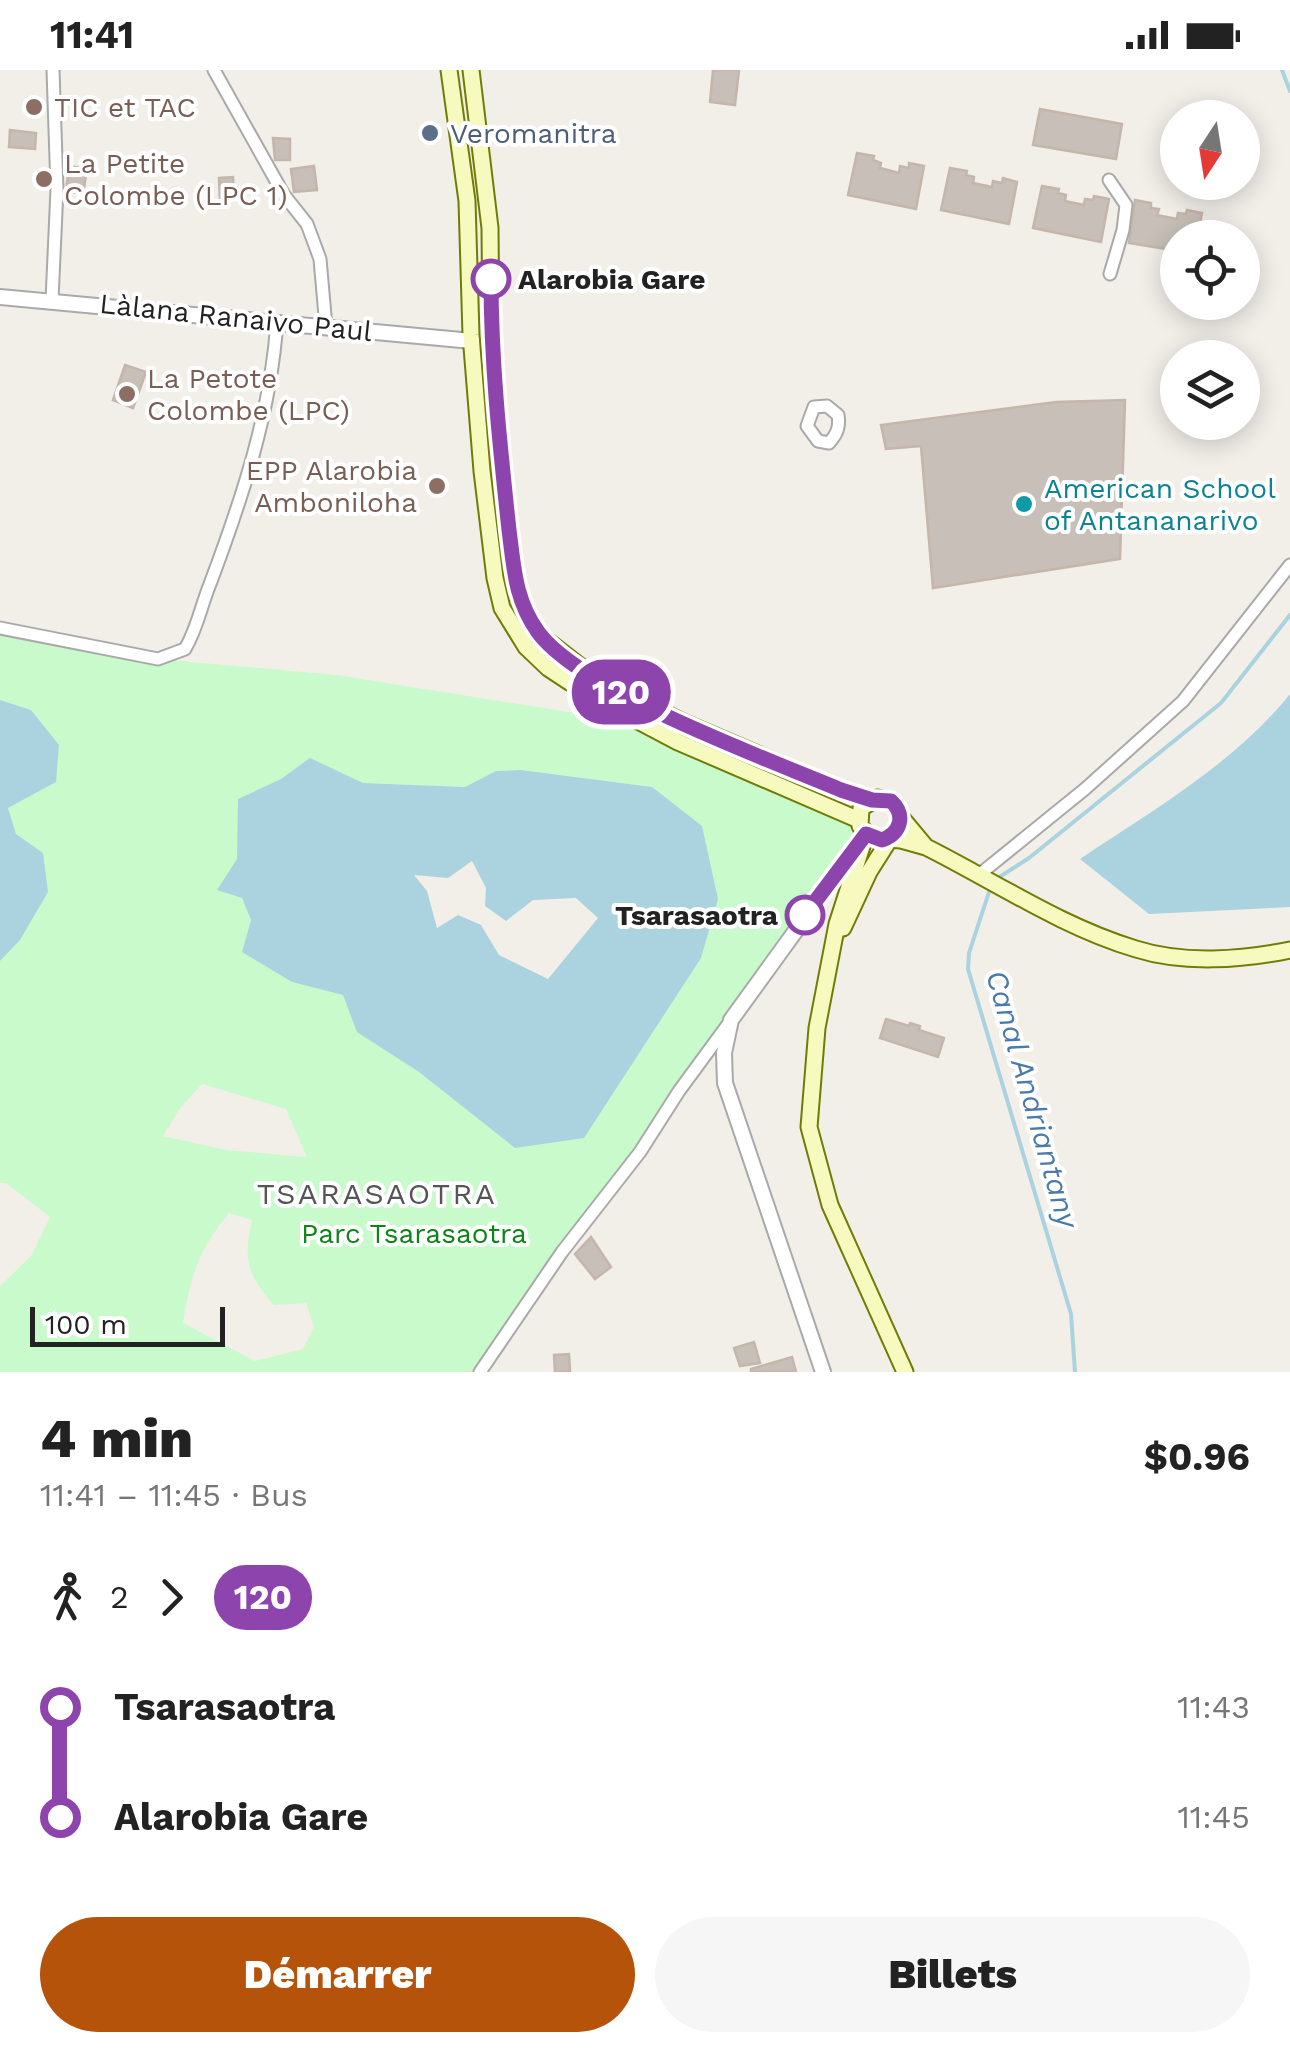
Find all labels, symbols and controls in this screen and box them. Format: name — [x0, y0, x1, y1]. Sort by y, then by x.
text: 11:41 — [50, 13, 134, 57]
place label: TIC et TAC — [54, 91, 196, 124]
marker: TIC et TAC — [23, 96, 45, 118]
north arrow — [1160, 100, 1260, 200]
map controls — [1160, 100, 1260, 440]
place label: Veromanitra — [450, 117, 617, 150]
marker: Veromanitra — [419, 122, 441, 144]
place label: La Petite Colombe (LPC 1) — [64, 147, 288, 212]
marker: La Petite Colombe (LPC 1) — [33, 168, 55, 190]
button: locate — [1160, 220, 1260, 320]
marker: Alarobia Gare — [472, 260, 510, 298]
place label: Alarobia Gare — [518, 263, 705, 296]
street label: Làlana Ranaivo Paul — [98, 287, 374, 348]
button: layers — [1160, 340, 1260, 440]
place label: La Petote Colombe (LPC) — [147, 362, 350, 427]
marker: La Petote Colombe (LPC) — [116, 383, 138, 405]
place label: EPP Alarobia Amboniloha — [246, 454, 417, 519]
place label: American School of Antananarivo — [1044, 472, 1276, 537]
marker: EPP Alarobia Amboniloha — [426, 475, 448, 497]
marker: American School of Antananarivo — [1013, 493, 1035, 515]
line badge: 120 — [564, 660, 678, 724]
text: 120 — [592, 671, 650, 713]
marker: Tsarasaotra — [786, 896, 824, 934]
place label: Tsarasaotra — [615, 899, 779, 932]
water label: Canal Andriantany — [979, 966, 1087, 1233]
district label: TSARASAOTRA — [257, 1176, 497, 1211]
park label: Parc Tsarasaotra — [301, 1217, 527, 1250]
scale bar — [30, 1302, 225, 1346]
text: 100 m — [45, 1308, 127, 1341]
text: 4 min — [40, 1406, 193, 1470]
text: $0.96 — [1144, 1435, 1250, 1479]
text: 11:41 – 11:45 · Bus — [40, 1476, 308, 1514]
icon: walk — [40, 1570, 95, 1625]
icon: forward — [144, 1570, 199, 1625]
text: 120 — [234, 1576, 292, 1618]
text: 2 — [110, 1578, 129, 1616]
text: Tsarasaotra — [114, 1685, 335, 1729]
text: 11:43 — [1177, 1688, 1250, 1726]
text: Alarobia Gare — [114, 1795, 368, 1839]
text: 11:45 — [1177, 1798, 1250, 1836]
button: Démarrer — [40, 1917, 635, 2032]
button: Billets — [655, 1917, 1250, 2032]

